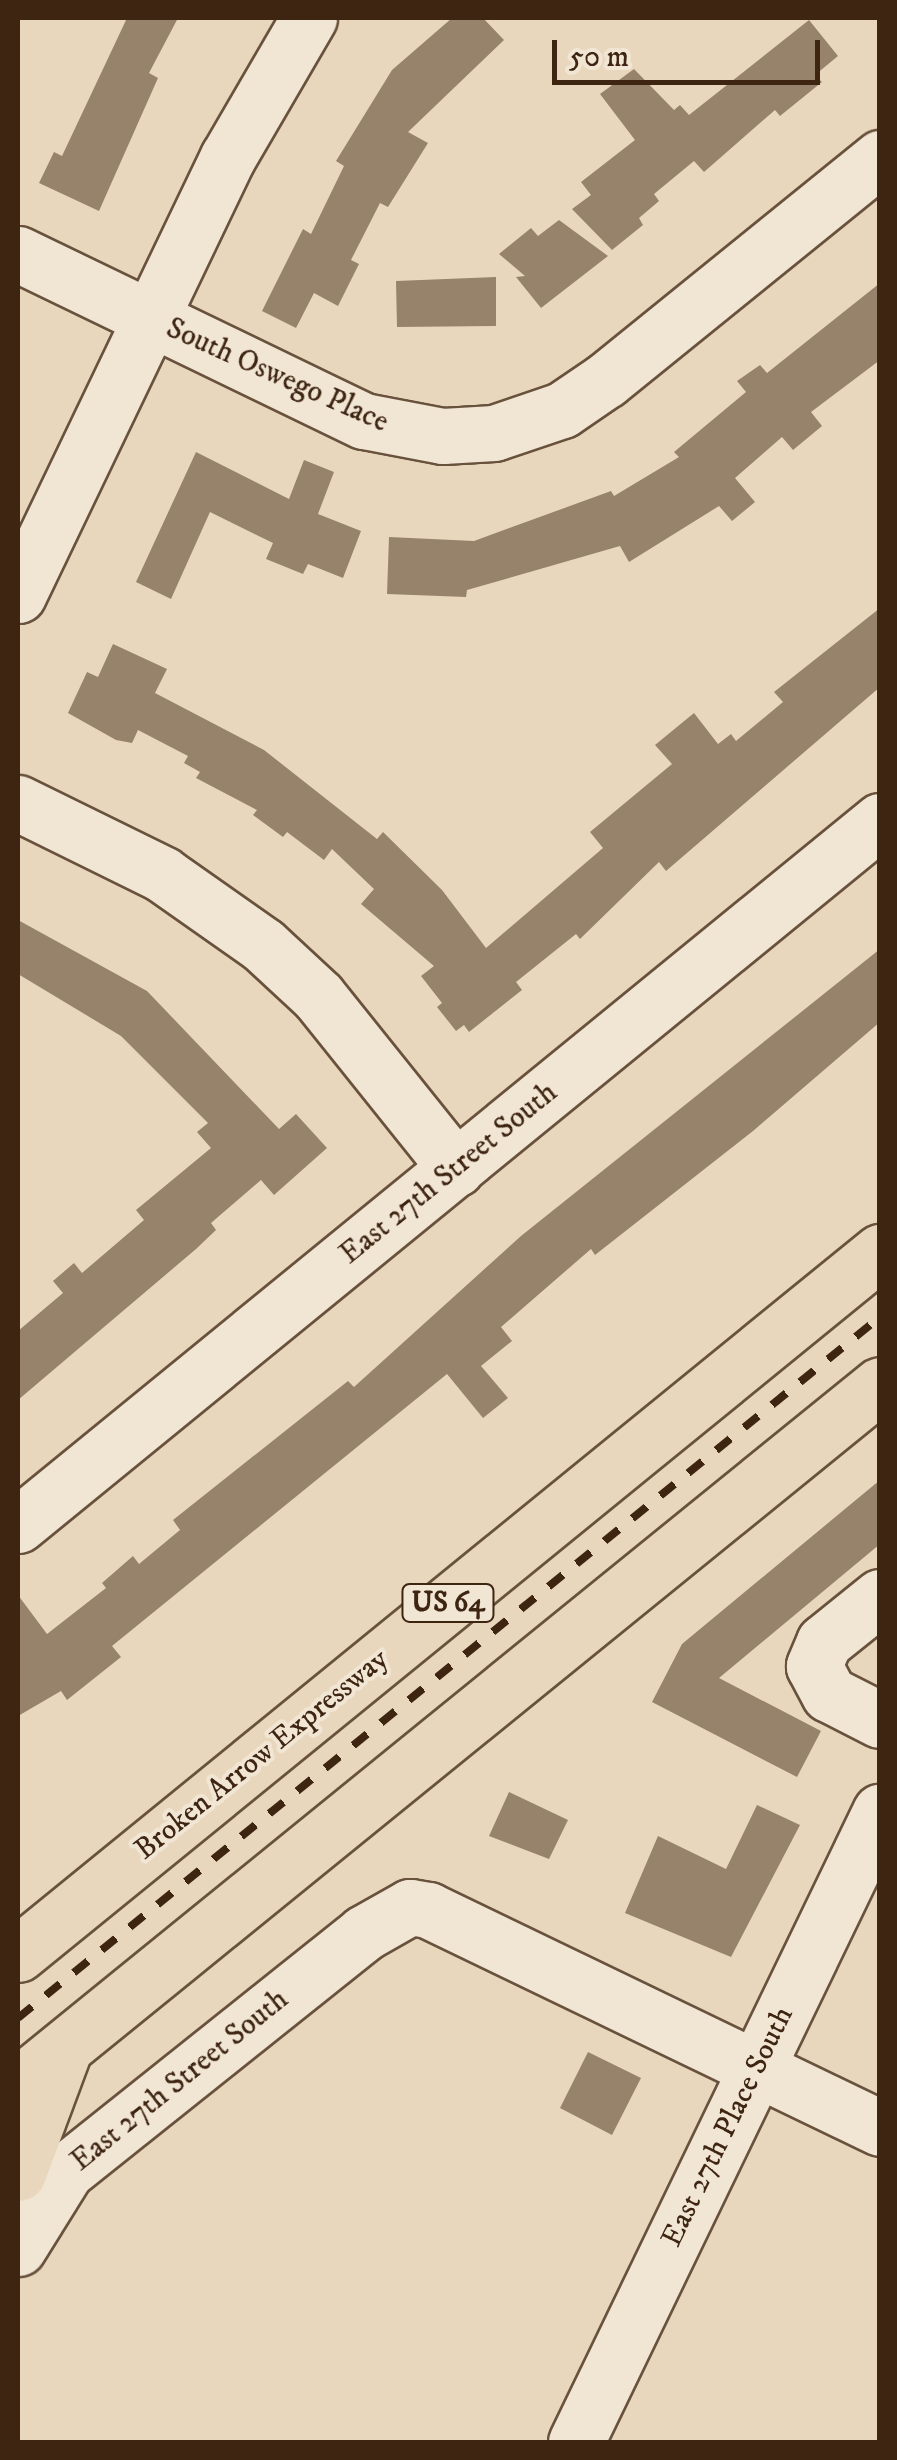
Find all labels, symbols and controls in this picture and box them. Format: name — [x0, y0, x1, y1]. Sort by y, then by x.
scale bar — [557, 20, 824, 82]
text: 50 m — [569, 39, 629, 76]
street label: South Oswego Place — [160, 311, 394, 441]
street label: East 27th Street South — [333, 1075, 565, 1273]
road number: US 64 — [400, 1580, 496, 1626]
street label: Broken Arrow Expressway — [128, 1642, 396, 1868]
street label: East 27th Street South — [64, 1982, 296, 2180]
street label: East 27th Place South — [654, 2001, 802, 2253]

